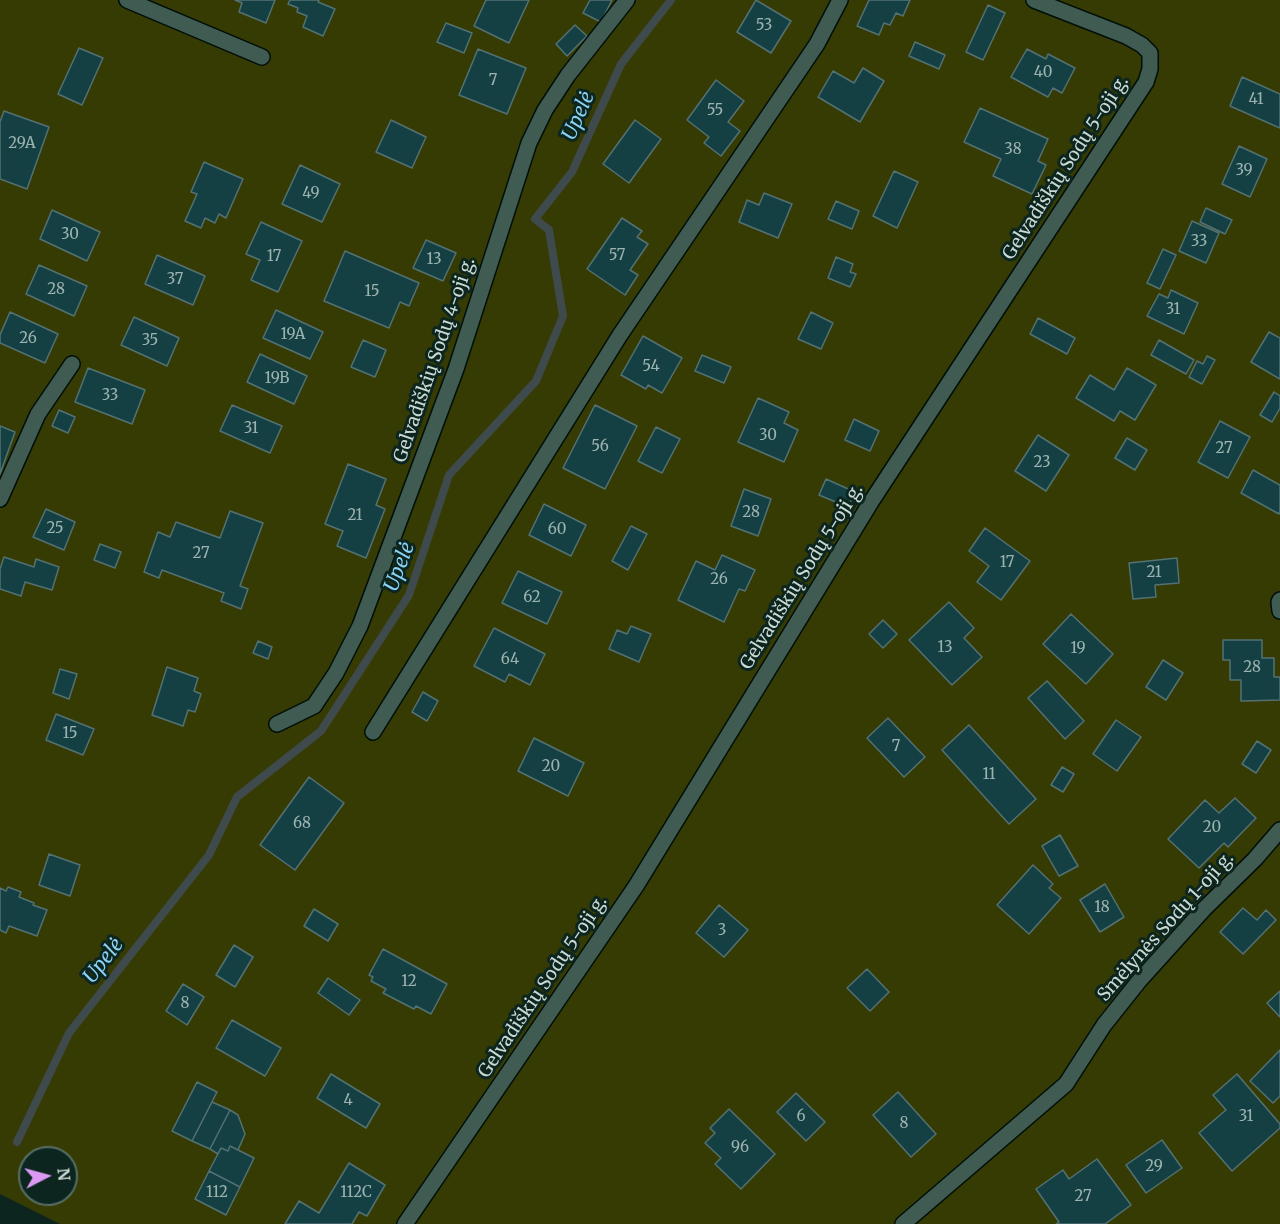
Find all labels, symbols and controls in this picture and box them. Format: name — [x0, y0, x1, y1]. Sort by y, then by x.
house number: 53 — [756, 17, 772, 35]
house number: 40 — [1034, 64, 1052, 82]
house number: 7 — [489, 72, 497, 90]
street label: Gelvadiškių Sodų 5-oji g. — [998, 72, 1134, 264]
water label: Upelė — [558, 88, 600, 144]
house number: 41 — [1249, 91, 1263, 109]
house number: 55 — [707, 102, 723, 120]
house number: 29A — [8, 135, 36, 153]
house number: 38 — [1004, 141, 1022, 159]
house number: 39 — [1235, 162, 1253, 180]
house number: 49 — [302, 185, 320, 203]
house number: 30 — [61, 226, 79, 244]
house number: 33 — [1191, 233, 1207, 251]
house number: 57 — [609, 247, 625, 265]
house number: 17 — [267, 248, 281, 266]
house number: 13 — [427, 251, 441, 269]
street label: Gelvadiškių Sodų 4-oji g. — [390, 255, 480, 465]
house number: 37 — [167, 271, 183, 289]
house number: 28 — [47, 281, 65, 299]
house number: 15 — [364, 283, 380, 301]
house number: 31 — [1166, 301, 1180, 319]
house number: 19A — [281, 326, 305, 344]
house number: 26 — [19, 330, 37, 348]
house number: 35 — [142, 332, 158, 350]
house number: 54 — [642, 358, 660, 376]
house number: 19B — [265, 370, 289, 388]
house number: 33 — [102, 387, 118, 405]
house number: 31 — [244, 420, 258, 438]
house number: 30 — [759, 427, 777, 445]
house number: 56 — [591, 438, 609, 456]
house number: 27 — [1216, 440, 1232, 458]
house number: 23 — [1034, 454, 1050, 472]
street label: Gelvadiškių Sodų 5-oji g. — [736, 480, 868, 674]
house number: 28 — [742, 504, 760, 522]
house number: 21 — [347, 507, 363, 525]
house number: 25 — [46, 520, 64, 538]
house number: 60 — [548, 521, 566, 539]
water label: Upelė — [380, 539, 420, 595]
house number: 27 — [193, 545, 209, 563]
house number: 17 — [1000, 554, 1014, 572]
house number: 21 — [1146, 564, 1162, 582]
house number: 26 — [710, 571, 728, 589]
house number: 62 — [523, 589, 541, 607]
house number: 13 — [938, 639, 952, 657]
house number: 19 — [1070, 640, 1086, 658]
house number: 64 — [501, 651, 519, 669]
house number: 28 — [1243, 659, 1261, 677]
house number: 15 — [62, 725, 78, 743]
house number: 7 — [892, 738, 900, 756]
house number: 20 — [542, 758, 560, 776]
house number: 11 — [982, 766, 996, 784]
house number: 68 — [293, 815, 311, 833]
house number: 20 — [1203, 819, 1221, 837]
street label: Smėlynės Sodų 1-oji g. — [1093, 848, 1239, 1006]
street label: Gelvadiškių Sodų 5-oji g. — [474, 892, 612, 1082]
house number: 18 — [1094, 899, 1110, 917]
house number: 3 — [718, 922, 726, 940]
water label: Upelė — [79, 934, 129, 988]
house number: 12 — [401, 973, 417, 991]
house number: 8 — [181, 995, 189, 1013]
house number: 4 — [343, 1092, 353, 1110]
house number: 6 — [796, 1108, 806, 1126]
house number: 31 — [1239, 1108, 1253, 1126]
house number: 8 — [900, 1115, 908, 1133]
house number: 96 — [731, 1139, 749, 1157]
north arrow — [18, 1146, 78, 1206]
house number: 29 — [1145, 1158, 1163, 1176]
text: N — [53, 1167, 75, 1182]
house number: 112 — [206, 1184, 228, 1202]
house number: 112C — [340, 1184, 372, 1202]
house number: 27 — [1075, 1188, 1091, 1206]

